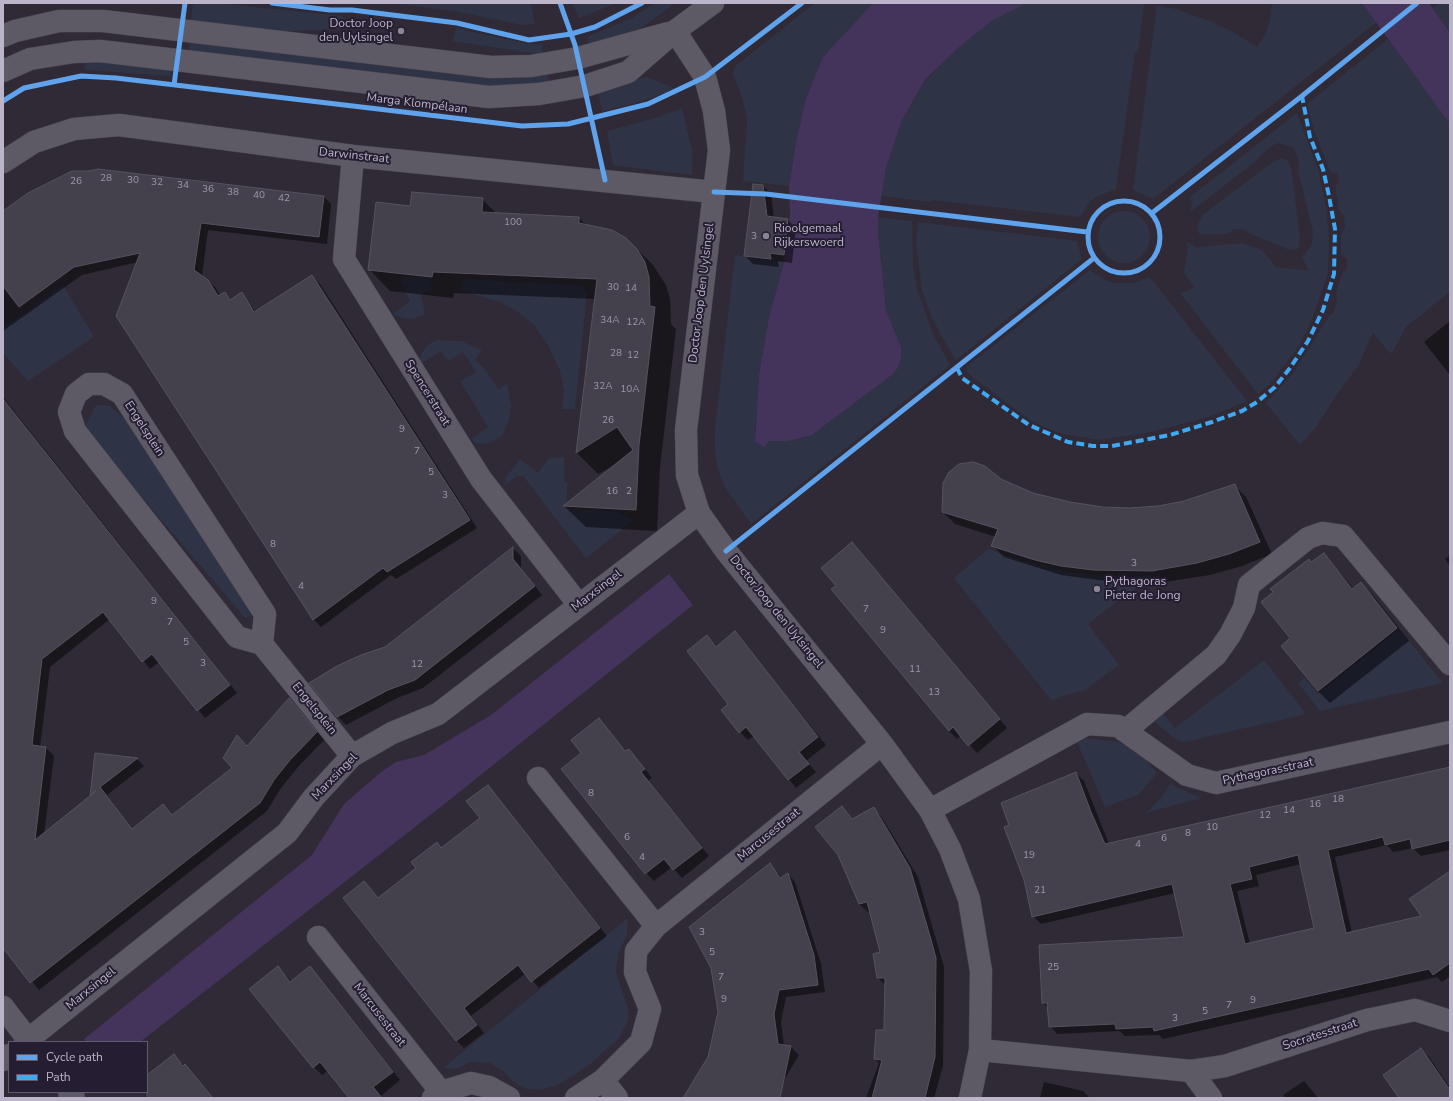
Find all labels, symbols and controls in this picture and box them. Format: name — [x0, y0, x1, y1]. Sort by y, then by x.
place label: Doctor Joop den Uylsingel — [319, 17, 393, 45]
marker: Doctor Joop den Uylsingel — [396, 26, 406, 36]
street label: Marga Klompélaan — [366, 91, 468, 117]
street label: Darwinstraat — [318, 145, 390, 167]
house number: 28 — [100, 173, 112, 185]
house number: 30 — [127, 175, 139, 187]
house number: 26 — [70, 176, 82, 188]
house number: 32 — [151, 177, 163, 189]
house number: 34 — [177, 180, 189, 192]
house number: 36 — [202, 184, 214, 196]
house number: 38 — [227, 187, 239, 199]
house number: 40 — [253, 190, 265, 202]
house number: 42 — [278, 193, 290, 205]
house number: 100 — [504, 217, 522, 229]
street label: Doctor Joop den Uylsingel — [686, 222, 718, 364]
place label: Rioolgemaal Rijkerswoerd — [774, 222, 844, 250]
house number: 3 — [751, 231, 757, 243]
marker: Rioolgemaal Rijkerswoerd — [761, 231, 771, 241]
house number: 30 — [607, 282, 619, 294]
house number: 14 — [625, 283, 637, 295]
house number: 34A — [600, 315, 620, 327]
house number: 12A — [626, 317, 646, 329]
house number: 28 — [610, 348, 622, 360]
house number: 12 — [627, 350, 639, 362]
street label: Spencerstraat — [401, 358, 453, 428]
house number: 32A — [593, 381, 613, 393]
house number: 10A — [620, 384, 640, 396]
street label: Engelsplein — [121, 399, 167, 459]
house number: 26 — [602, 415, 614, 427]
house number: 9 — [399, 424, 405, 436]
house number: 7 — [414, 446, 420, 458]
house number: 5 — [428, 467, 434, 479]
house number: 16 — [606, 486, 618, 498]
house number: 2 — [626, 486, 632, 498]
house number: 3 — [442, 490, 448, 502]
house number: 8 — [270, 539, 276, 551]
street label: Doctor Joop den Uylsingel — [726, 553, 826, 671]
house number: 3 — [1131, 558, 1137, 570]
street label: Marxsingel — [569, 567, 625, 615]
place label: Pythagoras Pieter de Jong — [1105, 575, 1181, 603]
house number: 4 — [298, 581, 304, 593]
marker: Pythagoras Pieter de Jong — [1092, 584, 1102, 594]
house number: 9 — [151, 596, 157, 608]
house number: 7 — [863, 604, 869, 616]
house number: 7 — [167, 617, 173, 629]
house number: 9 — [880, 625, 886, 637]
house number: 5 — [183, 637, 189, 649]
house number: 3 — [200, 658, 206, 670]
house number: 12 — [411, 659, 423, 671]
house number: 11 — [909, 664, 921, 676]
street label: Engelsplein — [289, 680, 339, 738]
house number: 13 — [928, 687, 940, 699]
street label: Marxsingel — [309, 751, 361, 803]
street label: Pythagorasstraat — [1221, 755, 1315, 789]
house number: 8 — [588, 788, 594, 800]
house number: 18 — [1332, 794, 1344, 806]
house number: 16 — [1309, 799, 1321, 811]
street label: Marcusestraat — [735, 805, 803, 865]
house number: 14 — [1283, 805, 1295, 817]
house number: 12 — [1259, 810, 1271, 822]
house number: 10 — [1206, 822, 1218, 834]
house number: 8 — [1185, 828, 1191, 840]
house number: 6 — [624, 832, 630, 844]
house number: 6 — [1161, 833, 1167, 845]
house number: 4 — [1135, 839, 1141, 851]
house number: 19 — [1023, 850, 1035, 862]
house number: 4 — [639, 852, 645, 864]
house number: 21 — [1034, 885, 1046, 897]
house number: 3 — [699, 927, 705, 939]
house number: 5 — [709, 947, 715, 959]
house number: 25 — [1047, 962, 1059, 974]
street label: Marxsingel — [63, 965, 119, 1013]
house number: 7 — [718, 972, 724, 984]
street label: Marcusestraat — [350, 980, 408, 1050]
house number: 9 — [721, 994, 727, 1006]
house number: 9 — [1250, 995, 1256, 1007]
house number: 7 — [1226, 1000, 1232, 1012]
house number: 5 — [1202, 1006, 1208, 1018]
house number: 3 — [1172, 1013, 1178, 1025]
street label: Socratesstraat — [1281, 1016, 1359, 1054]
legend — [8, 1041, 148, 1093]
text: Cycle path — [46, 1049, 103, 1065]
text: Path — [46, 1069, 71, 1085]

